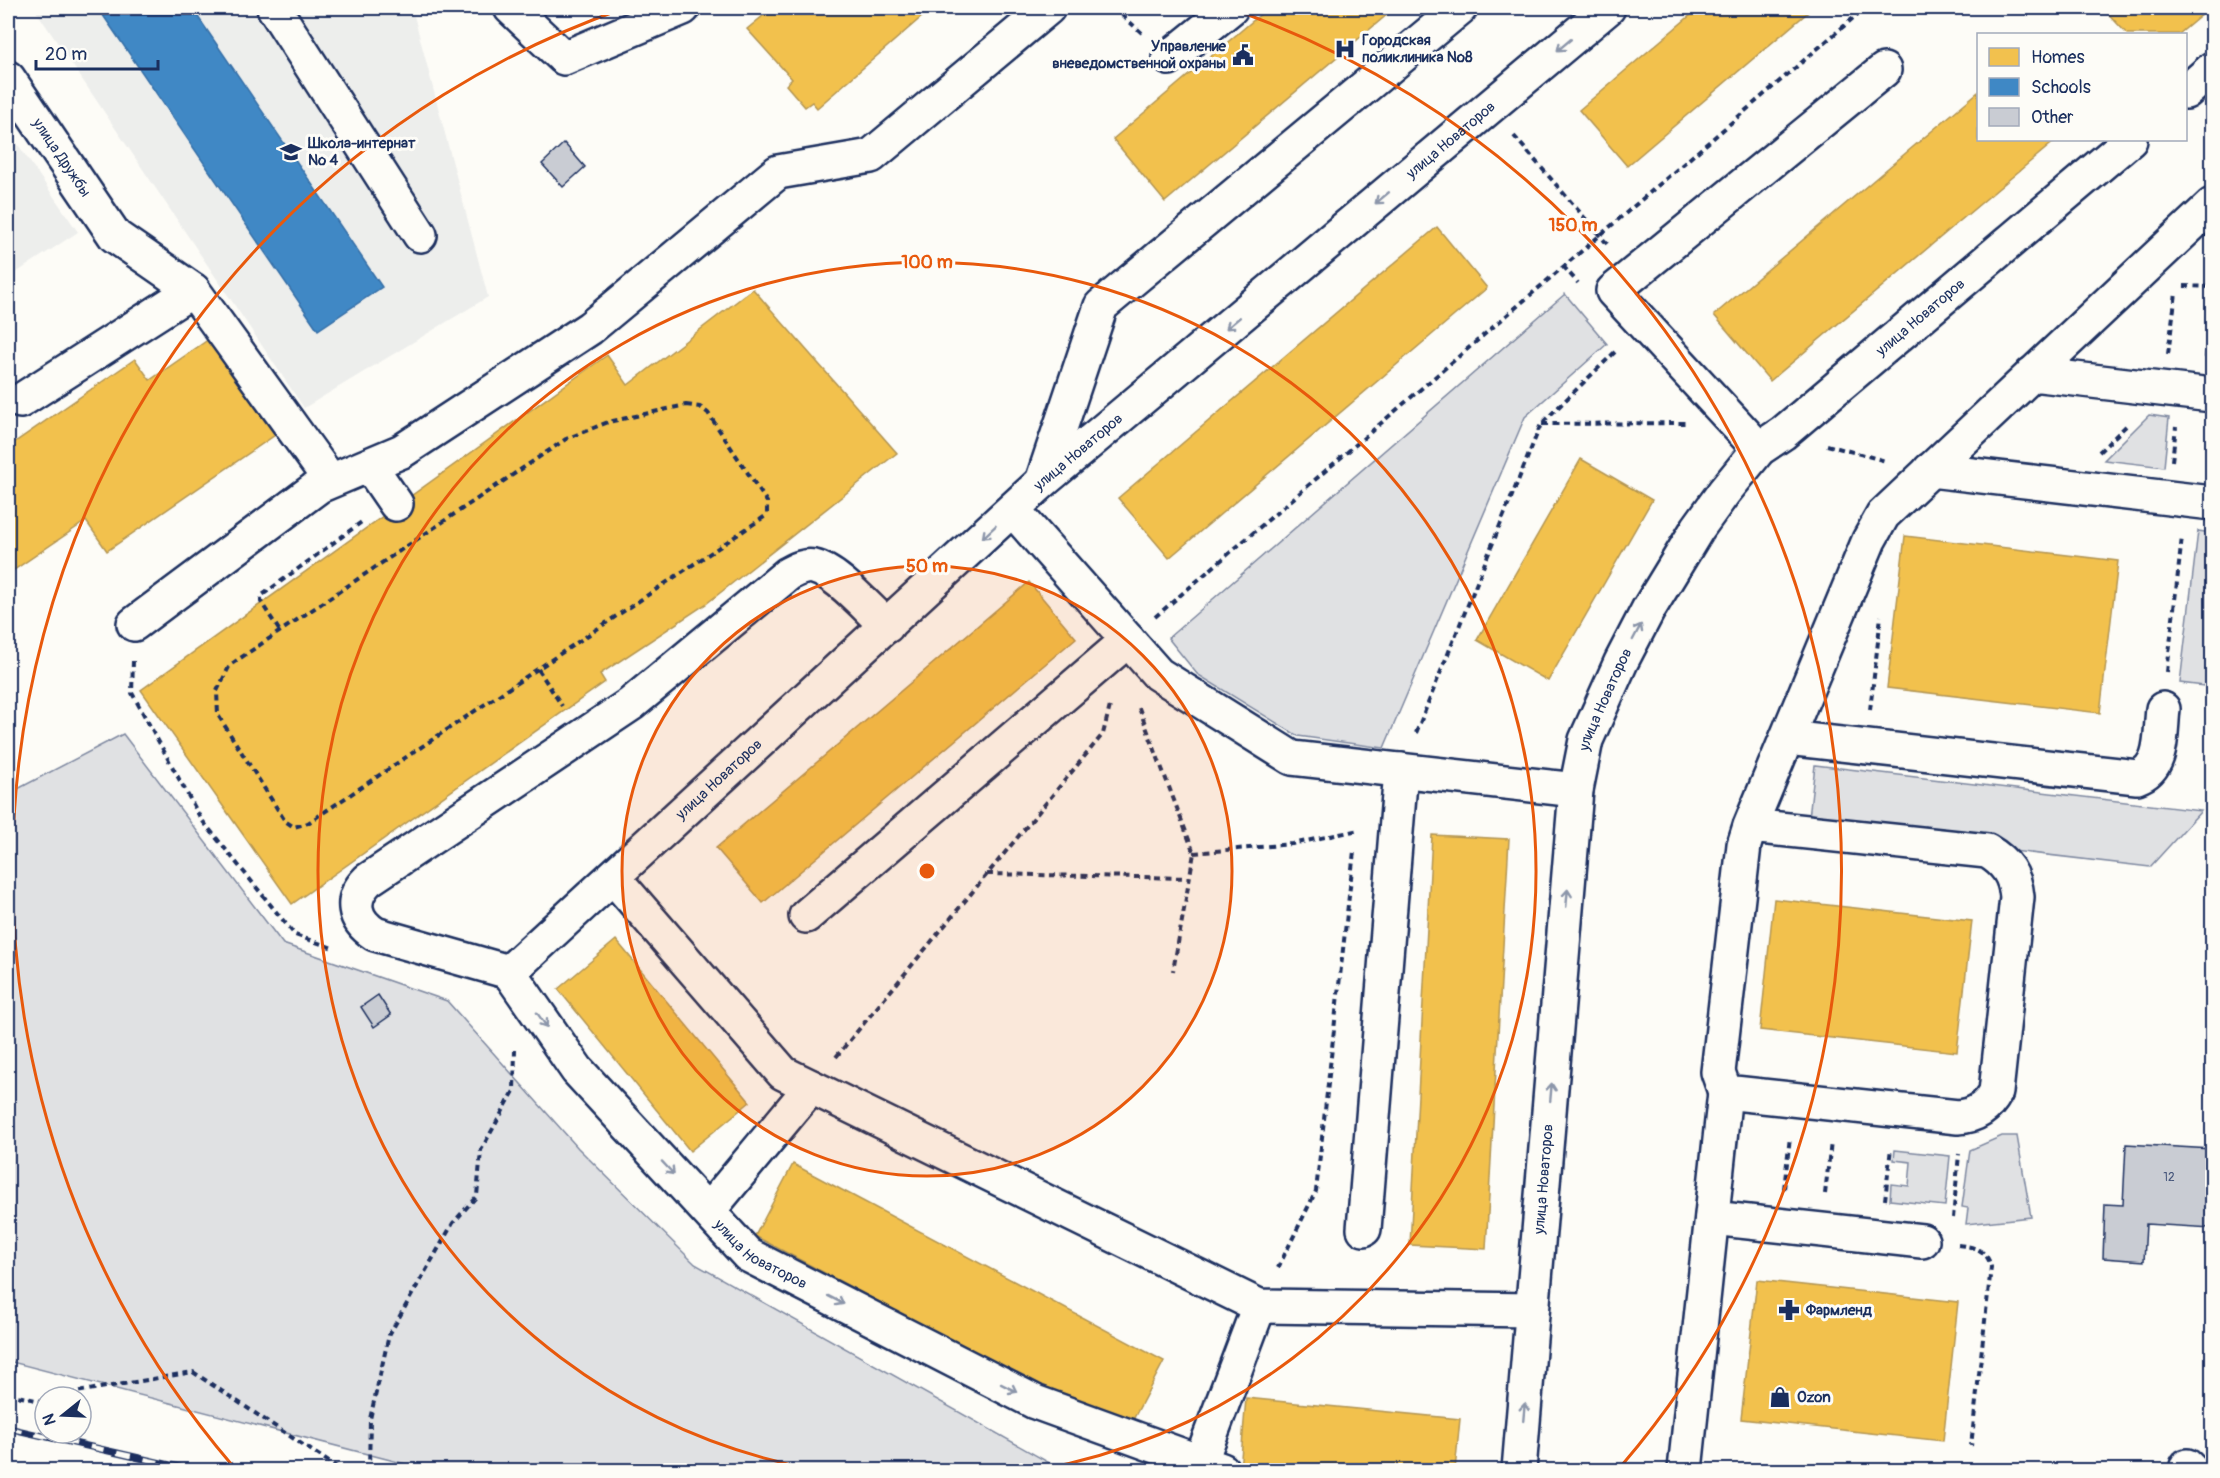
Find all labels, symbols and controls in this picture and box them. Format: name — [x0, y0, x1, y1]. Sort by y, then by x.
place label: Городская поликлиника №8 — [1362, 31, 1473, 67]
scale bar — [36, 33, 158, 71]
legend — [1977, 33, 2187, 141]
place label: Управление вневедомственной охраны — [1052, 37, 1227, 73]
hospital icon: Городская поликлиника №8 — [1333, 37, 1357, 61]
one-way arrow — [1556, 39, 1572, 52]
text: 20 m — [45, 43, 87, 66]
public building icon: Управление вневедомственной охраны — [1231, 43, 1255, 67]
text: Homes — [2031, 46, 2084, 69]
text: Schools — [2031, 76, 2091, 99]
street label: улица Новаторов — [1402, 97, 1499, 184]
text: Other — [2031, 106, 2074, 129]
street label: улица Дружбы — [27, 114, 95, 201]
place label: Школа-интернат № 4 — [307, 134, 416, 170]
school or university icon: Школа-интернат № 4 — [279, 140, 303, 164]
one-way arrow — [1375, 191, 1391, 204]
text: 150 m — [1549, 214, 1598, 237]
text: 100 m — [901, 251, 953, 274]
street label: улица Новаторов — [1872, 274, 1969, 361]
one-way arrow — [1226, 316, 1241, 330]
street label: улица Новаторов — [1029, 409, 1127, 496]
one-way arrow — [982, 525, 997, 539]
text: 50 m — [906, 555, 948, 578]
one-way arrow — [1632, 623, 1643, 641]
street label: улица Новаторов — [1575, 645, 1637, 753]
street label: улица Новаторов — [671, 735, 766, 825]
centre of rings — [917, 861, 937, 881]
one-way arrow — [1562, 889, 1573, 908]
one-way arrow — [536, 1012, 548, 1028]
one-way arrow — [1546, 1083, 1557, 1103]
street label: улица Новаторов — [1530, 1123, 1558, 1236]
one-way arrow — [661, 1161, 675, 1176]
house number: 12 — [2163, 1170, 2175, 1185]
street label: улица Новаторов — [709, 1215, 810, 1294]
one-way arrow — [826, 1295, 844, 1306]
pharmacy icon: Фармленд — [1777, 1298, 1801, 1322]
place label: Фармленд — [1805, 1301, 1873, 1320]
one-way arrow — [1000, 1383, 1018, 1395]
north arrow — [33, 1385, 93, 1445]
shop icon: Ozon — [1768, 1385, 1792, 1409]
place label: Ozon — [1797, 1388, 1831, 1407]
one-way arrow — [1519, 1403, 1530, 1423]
text: N — [38, 1411, 61, 1428]

